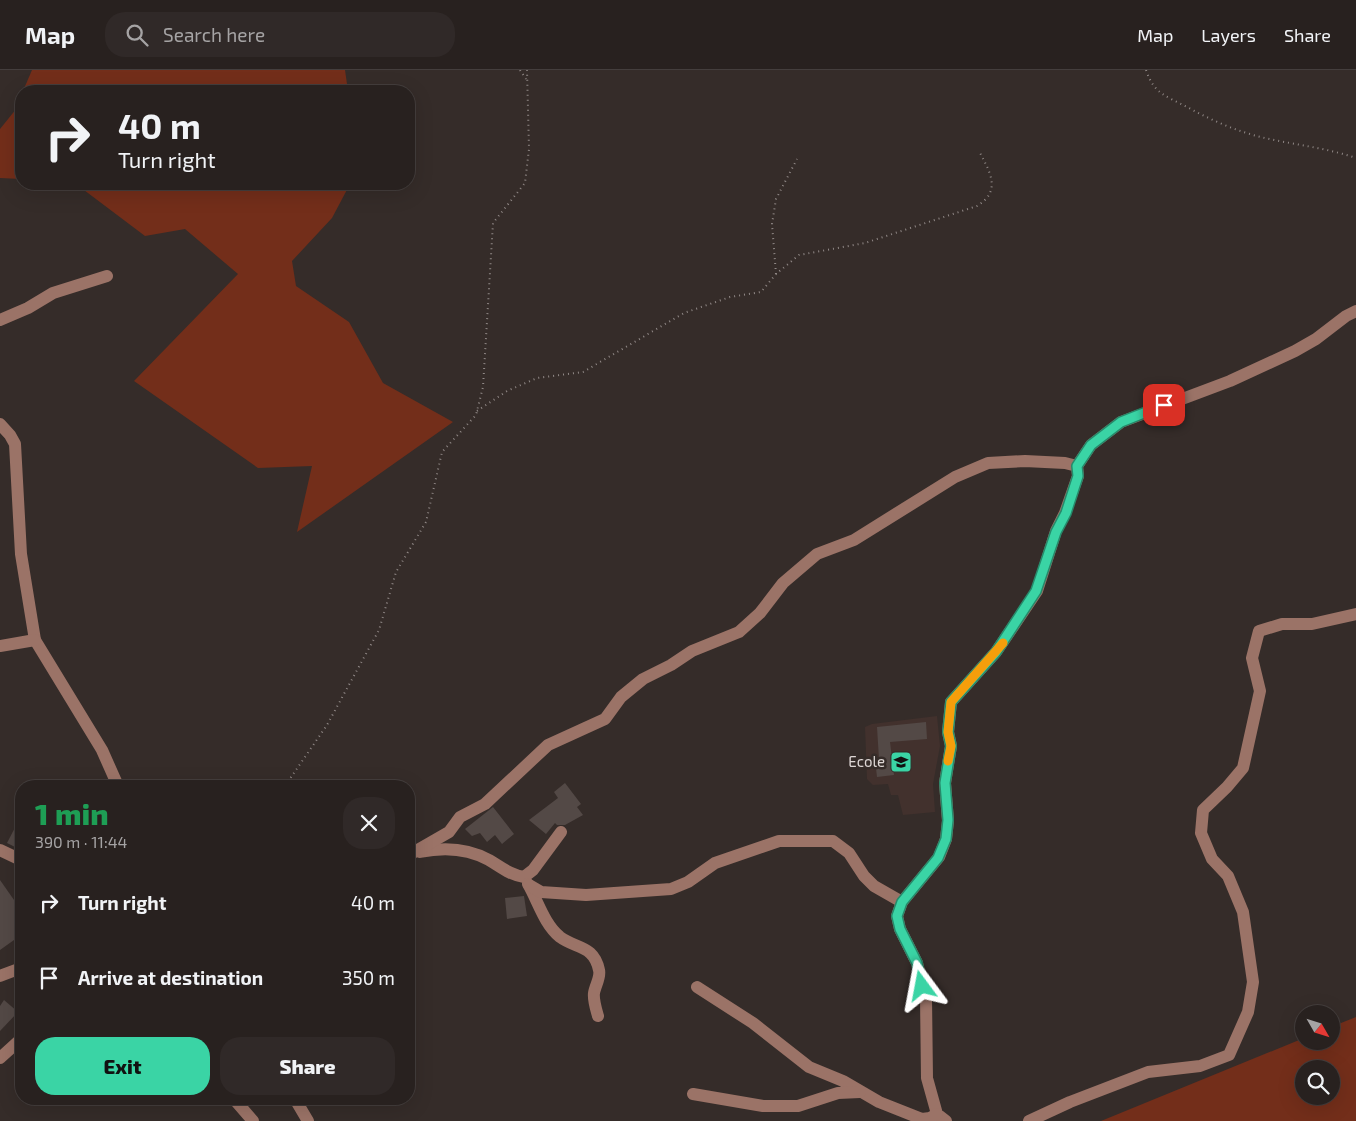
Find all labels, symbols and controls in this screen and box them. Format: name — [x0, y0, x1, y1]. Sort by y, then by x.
search box — [105, 12, 455, 57]
text: Map — [25, 20, 75, 49]
icon: search — [123, 21, 151, 49]
text: Search here — [163, 23, 265, 46]
text: Map — [1137, 24, 1173, 46]
text: Layers — [1201, 24, 1256, 46]
text: Share — [1284, 24, 1331, 46]
text: 40 m — [118, 104, 201, 146]
icon: right — [35, 105, 100, 170]
text: Turn right — [118, 146, 216, 172]
pin — [1143, 384, 1185, 426]
icon: arrive — [1150, 391, 1178, 419]
school or university icon: Ecole — [889, 750, 913, 774]
place label: Ecole — [848, 752, 885, 770]
text: 1 min — [35, 795, 109, 831]
button: close — [343, 797, 395, 849]
text: 390 m · 11:44 — [35, 832, 127, 851]
icon: right — [35, 889, 63, 917]
text: Turn right — [78, 891, 166, 914]
text: 40 m — [351, 891, 395, 914]
position arrow — [895, 959, 947, 1011]
icon: arrive — [35, 964, 63, 992]
text: Arrive at destination — [78, 966, 263, 989]
text: 350 m — [342, 966, 395, 989]
north arrow — [1295, 1005, 1340, 1050]
map controls — [1295, 1005, 1340, 1105]
button: Exit — [35, 1037, 210, 1095]
button: Share — [220, 1037, 395, 1095]
button: search — [1295, 1060, 1340, 1105]

